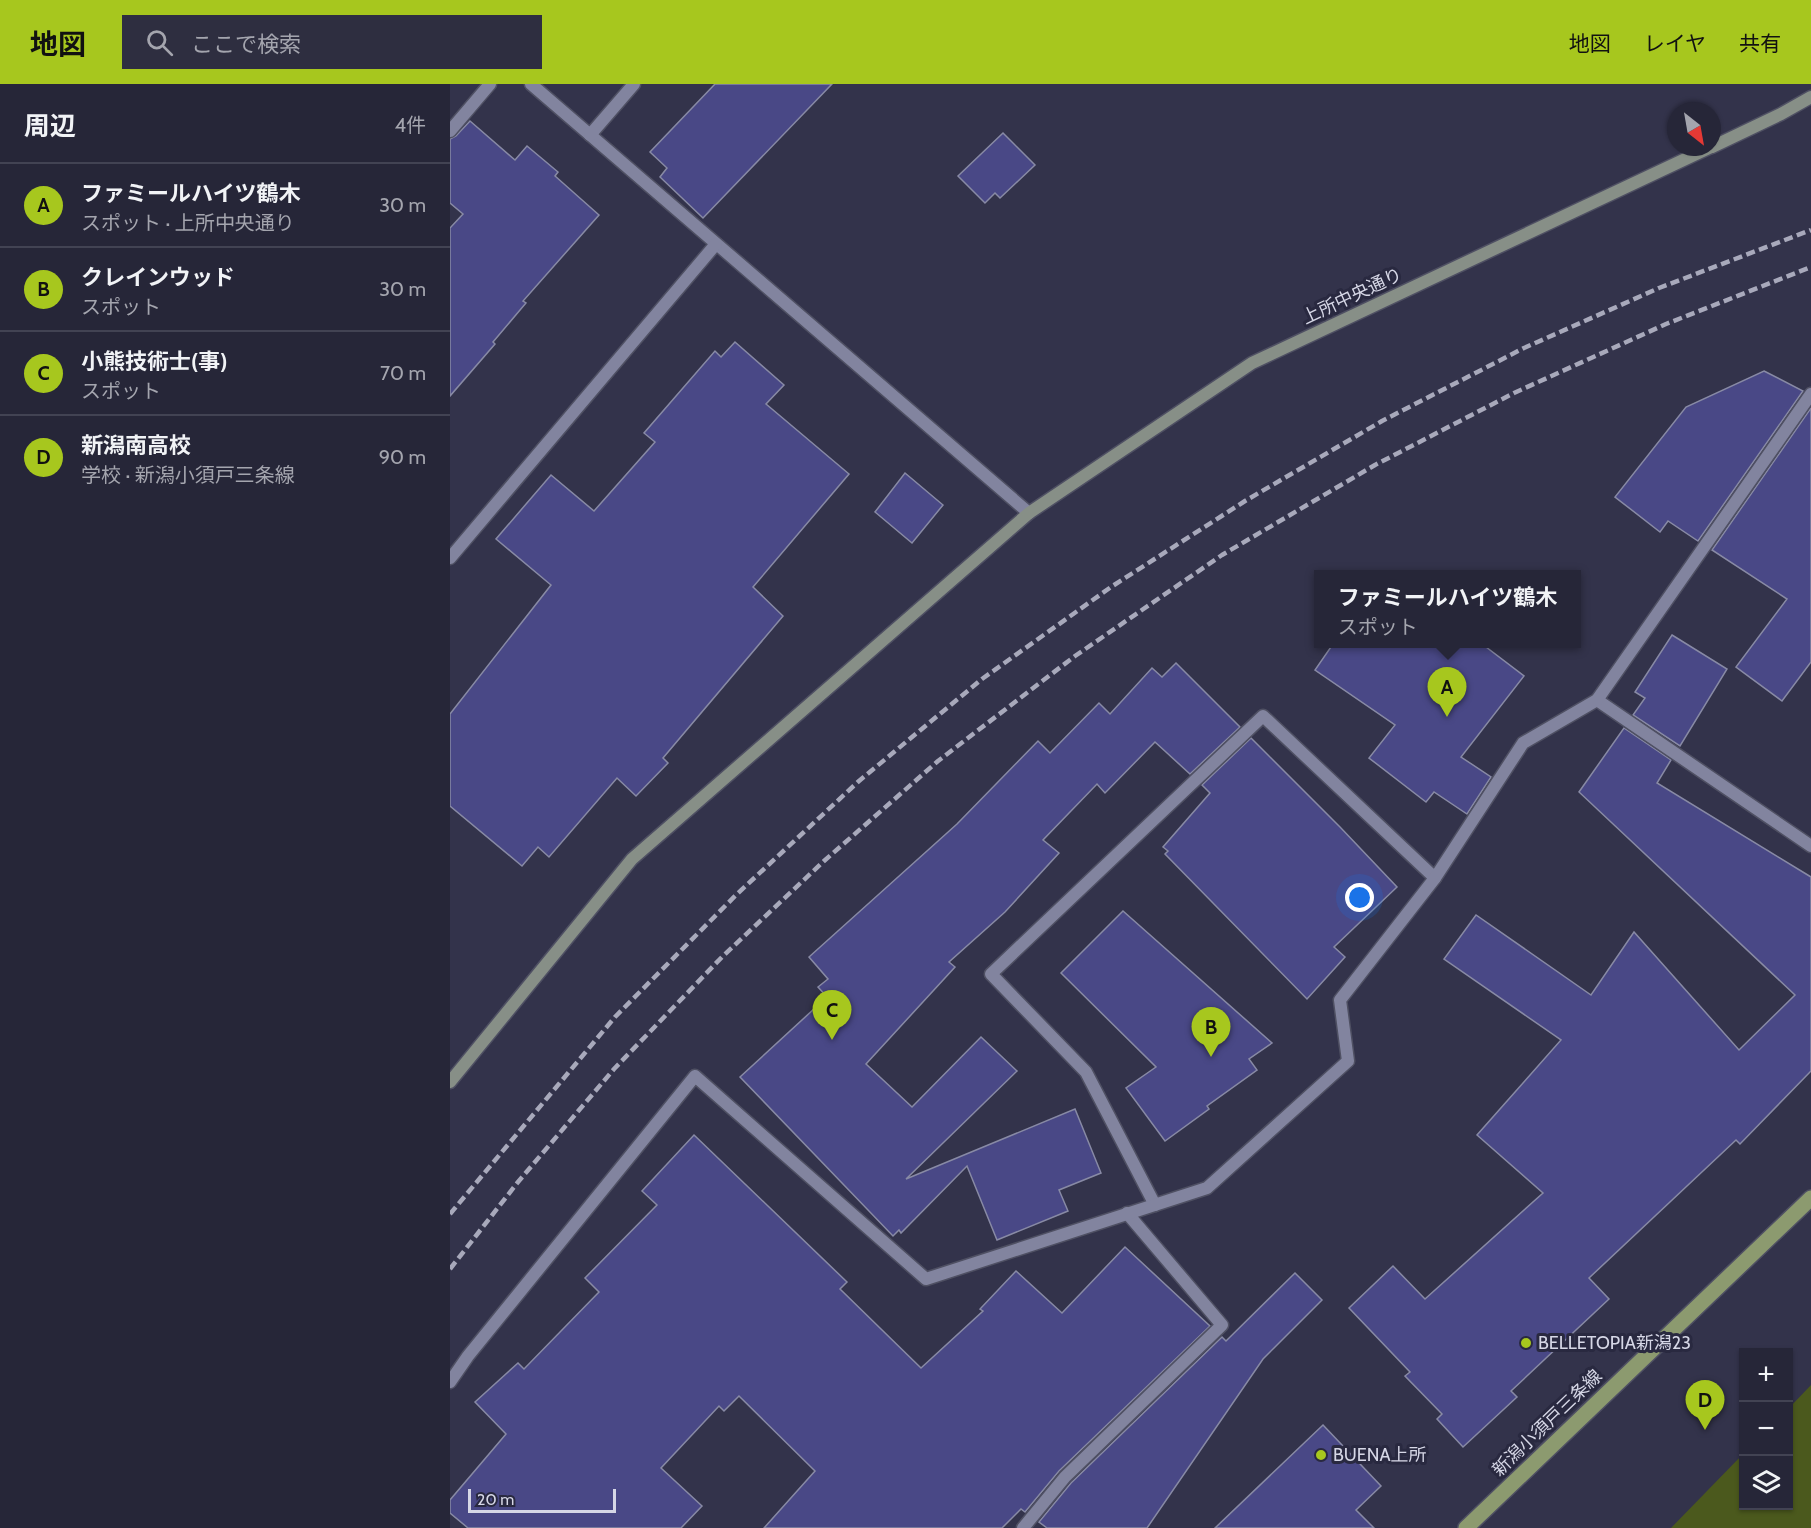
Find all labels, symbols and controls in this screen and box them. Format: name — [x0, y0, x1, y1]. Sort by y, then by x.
search box — [122, 15, 542, 69]
icon: search — [143, 26, 176, 59]
text: 地図 — [30, 27, 86, 61]
text: ここで検索 — [191, 31, 301, 58]
text: 地図 — [1569, 31, 1611, 56]
text: レイヤ — [1644, 31, 1706, 56]
text: 共有 — [1739, 31, 1781, 56]
north arrow — [1667, 102, 1721, 156]
text: 周辺 — [24, 110, 76, 142]
text: 4件 — [394, 113, 426, 137]
text: ファミールハイツ鶴木 — [81, 180, 301, 207]
text: A — [37, 193, 50, 217]
text: 30 m — [379, 193, 426, 217]
text: スポット · 上所中央通り — [81, 211, 295, 235]
street label: 上所中央通り — [1298, 263, 1406, 329]
text: クレインウッド — [81, 264, 235, 291]
text: B — [37, 277, 50, 301]
text: 30 m — [379, 277, 426, 301]
text: スポット — [81, 295, 161, 319]
text: 小熊技術士(事) — [81, 348, 227, 375]
text: C — [37, 361, 50, 385]
text: 70 m — [380, 361, 426, 385]
text: スポット — [81, 379, 161, 403]
text: 新潟南高校 — [81, 432, 191, 459]
text: D — [36, 445, 51, 469]
text: 90 m — [379, 445, 426, 469]
text: 学校 · 新潟小須戸三条線 — [81, 463, 295, 487]
popup — [1314, 570, 1581, 648]
text: ファミールハイツ鶴木 — [1338, 584, 1557, 611]
text: スポット — [1338, 615, 1418, 639]
pin: A — [1428, 668, 1466, 717]
your location — [1345, 883, 1374, 912]
pin: C — [812, 990, 851, 1040]
pin: B — [1192, 1008, 1230, 1057]
place label: BELLETOPIA新潟23 — [1538, 1332, 1691, 1354]
marker: BELLETOPIA新潟23 — [1519, 1336, 1533, 1350]
map controls — [1739, 1348, 1793, 1510]
button: + — [1739, 1348, 1793, 1402]
street label: 新潟小須戸三条線 — [1488, 1365, 1606, 1481]
pin: D — [1686, 1380, 1724, 1430]
button: − — [1739, 1402, 1793, 1456]
place label: BUENA上所 — [1333, 1444, 1427, 1466]
marker: BUENA上所 — [1314, 1448, 1328, 1462]
button: layers — [1739, 1456, 1793, 1510]
scale bar — [468, 1486, 616, 1514]
text: 20 m — [477, 1490, 514, 1509]

